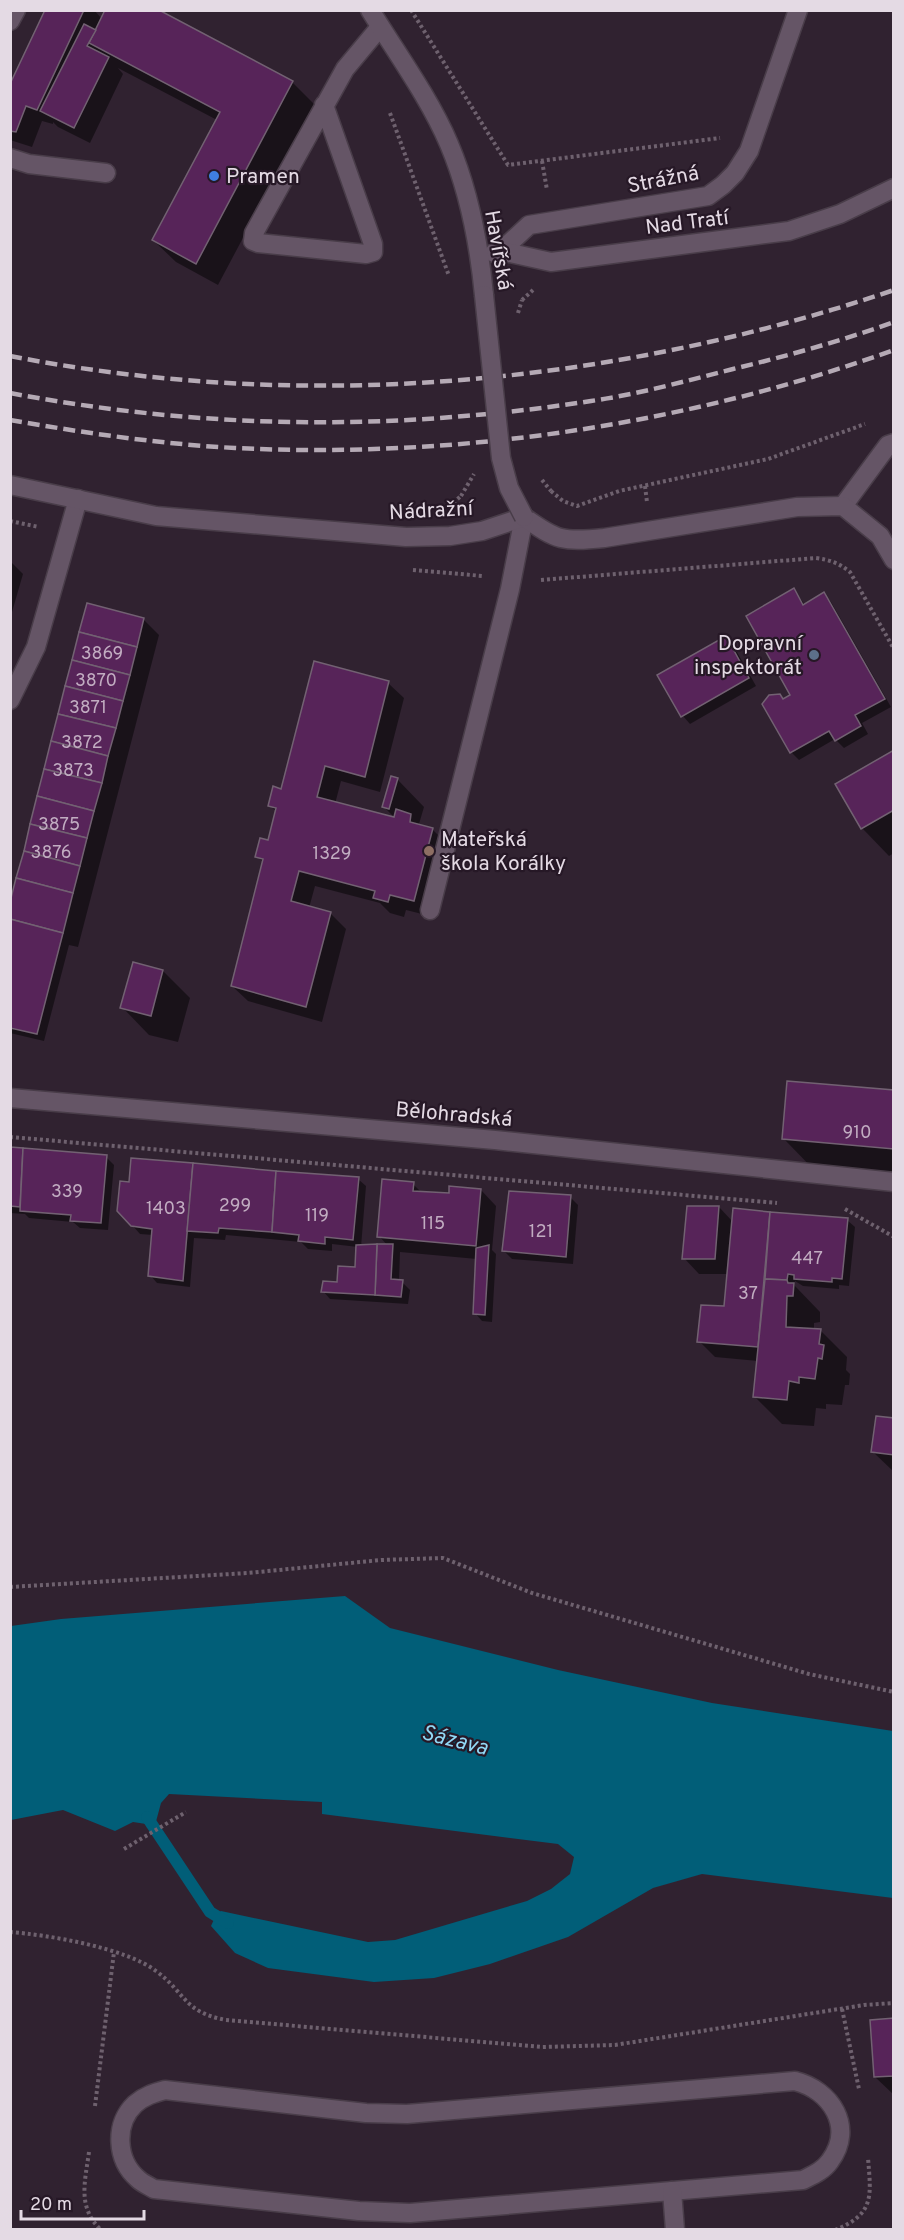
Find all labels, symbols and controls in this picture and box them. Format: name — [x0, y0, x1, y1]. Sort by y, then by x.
street label: Strážná — [625, 160, 701, 201]
place label: Pramen — [226, 164, 300, 191]
marker: Pramen — [207, 169, 221, 183]
street label: Nad Tratí — [644, 205, 732, 242]
street label: Havířská — [477, 208, 518, 292]
street label: Nádražní — [388, 496, 476, 527]
place label: Dopravní inspektorát — [694, 631, 804, 682]
house number: 3869 — [81, 643, 123, 666]
marker: Dopravní inspektorát — [807, 648, 821, 662]
house number: 3870 — [75, 670, 117, 693]
house number: 3871 — [69, 697, 107, 720]
house number: 3872 — [61, 732, 103, 755]
house number: 3873 — [52, 760, 94, 783]
house number: 3875 — [38, 814, 80, 837]
place label: Mateřská škola Korálky — [441, 827, 566, 878]
house number: 3876 — [31, 842, 71, 865]
house number: 1329 — [313, 843, 351, 866]
marker: Mateřská škola Korálky — [422, 844, 436, 858]
street label: Bělohradská — [394, 1097, 514, 1134]
house number: 910 — [842, 1122, 872, 1145]
house number: 339 — [51, 1181, 83, 1204]
house number: 299 — [219, 1195, 251, 1218]
house number: 1403 — [146, 1198, 186, 1221]
house number: 119 — [305, 1205, 329, 1228]
house number: 115 — [421, 1213, 445, 1236]
house number: 121 — [529, 1221, 553, 1244]
house number: 447 — [791, 1248, 823, 1271]
house number: 37 — [738, 1283, 758, 1306]
water label: Sázava — [418, 1720, 491, 1763]
scale bar — [21, 2183, 144, 2221]
text: 20 m — [30, 2194, 72, 2217]

